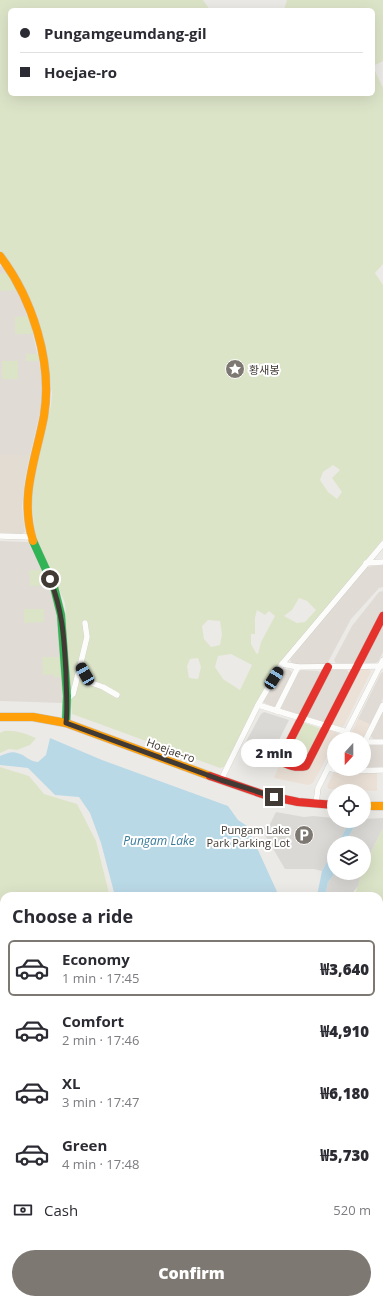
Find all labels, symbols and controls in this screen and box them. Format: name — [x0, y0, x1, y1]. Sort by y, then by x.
text: Pungamgeumdang-gil — [44, 23, 207, 43]
text: Hoejae-ro — [44, 62, 117, 82]
place icon: 황새봉 — [224, 358, 246, 380]
place label: 황새봉 — [249, 362, 279, 377]
route start — [41, 570, 59, 588]
car — [74, 661, 96, 687]
car — [263, 665, 285, 691]
north arrow — [327, 732, 371, 776]
map controls — [327, 732, 371, 880]
street label: Hoejae-ro — [145, 734, 198, 766]
callout: 2 min — [241, 739, 307, 767]
text: 2 min — [256, 744, 292, 762]
button: locate — [327, 784, 371, 828]
route end — [265, 788, 283, 806]
place label: Pungam Lake Park Parking Lot — [207, 822, 290, 850]
parking icon: Pungam Lake Park Parking Lot — [293, 824, 315, 846]
water label: Pungam Lake — [123, 832, 195, 849]
button: layers — [327, 836, 371, 880]
text: Choose a ride — [12, 904, 133, 928]
text: Economy — [62, 949, 130, 969]
icon: car — [14, 950, 50, 986]
text: ₩3,640 — [320, 959, 369, 979]
text: 1 min · 17:45 — [62, 969, 139, 987]
text: Comfort — [62, 1011, 124, 1031]
icon: car — [14, 1012, 50, 1048]
text: ₩4,910 — [320, 1021, 369, 1041]
text: 2 min · 17:46 — [62, 1031, 139, 1049]
text: XL — [62, 1073, 80, 1093]
icon: car — [14, 1074, 50, 1110]
text: ₩6,180 — [320, 1083, 369, 1103]
text: 3 min · 17:47 — [62, 1093, 139, 1111]
text: Green — [62, 1135, 107, 1155]
icon: car — [14, 1136, 50, 1172]
text: ₩5,730 — [320, 1145, 369, 1165]
text: 4 min · 17:48 — [62, 1155, 139, 1173]
icon: cash — [12, 1199, 34, 1221]
text: Cash — [44, 1200, 78, 1220]
text: 520 m — [333, 1201, 371, 1219]
button: Confirm — [12, 1250, 371, 1296]

